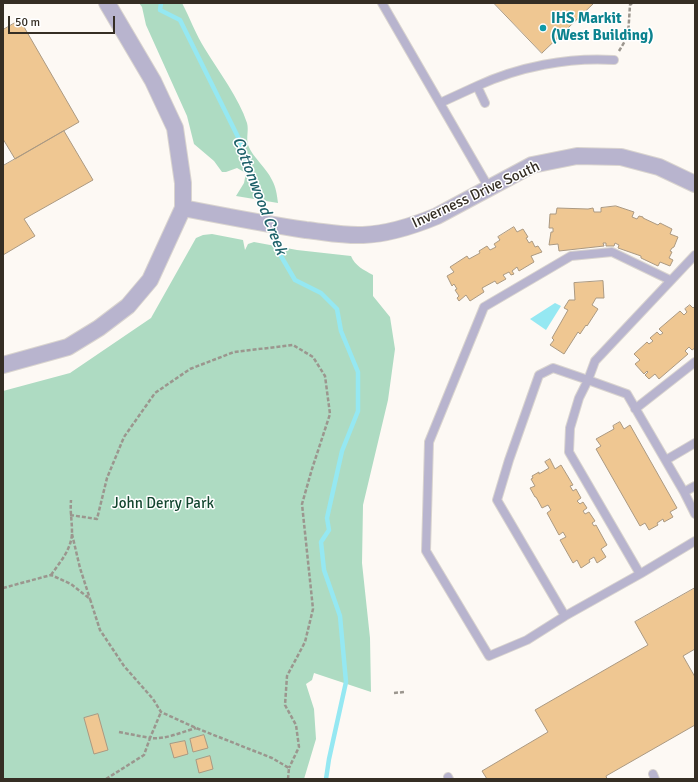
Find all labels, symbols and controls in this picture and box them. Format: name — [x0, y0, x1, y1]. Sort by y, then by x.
scale bar — [10, 8, 117, 34]
place label: IHS Markit (West Building) — [551, 10, 654, 45]
text: 50 m — [15, 15, 40, 30]
marker: IHS Markit (West Building) — [538, 23, 548, 33]
water label: Cottonwood Creek — [228, 134, 290, 258]
street label: Inverness Drive South — [409, 158, 543, 232]
park label: John Derry Park — [112, 495, 214, 513]

